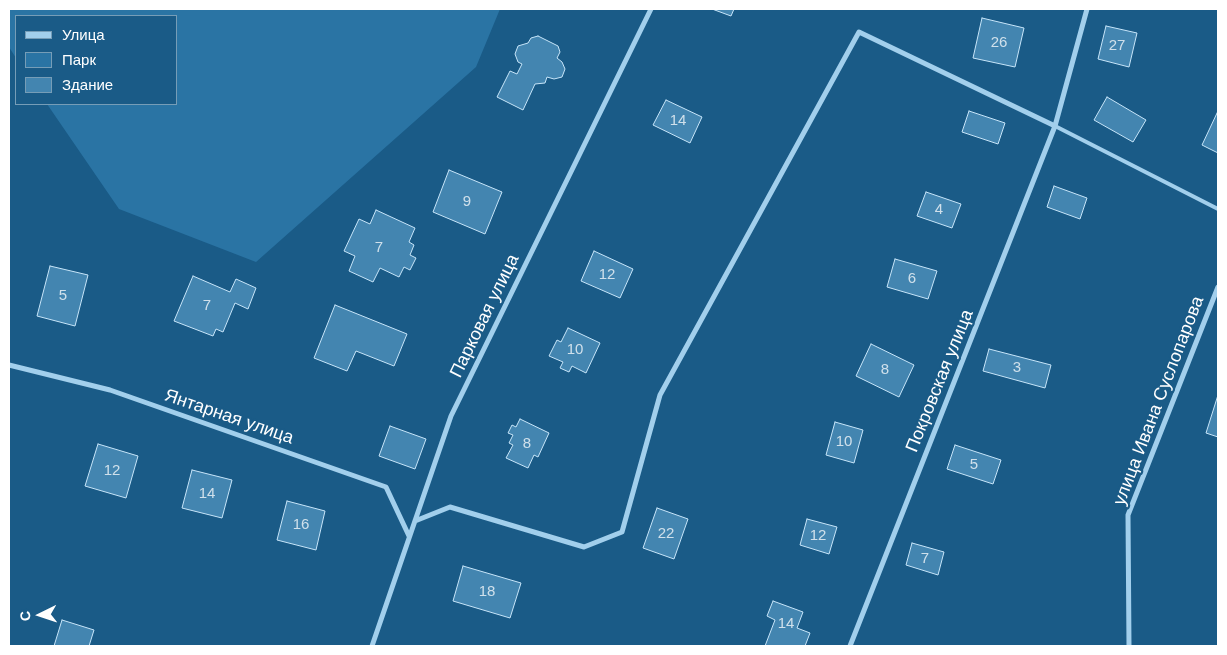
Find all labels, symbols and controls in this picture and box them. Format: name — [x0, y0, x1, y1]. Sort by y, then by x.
legend — [15, 15, 178, 105]
text: Улица — [62, 26, 105, 43]
house number: 26 — [991, 34, 1007, 52]
house number: 27 — [1109, 37, 1125, 55]
text: Парк — [62, 51, 96, 68]
text: Здание — [62, 76, 113, 93]
house number: 14 — [670, 112, 686, 130]
house number: 9 — [463, 193, 471, 211]
house number: 4 — [935, 201, 943, 219]
house number: 7 — [375, 239, 383, 257]
street label: Парковая улица — [446, 251, 524, 381]
house number: 12 — [599, 266, 615, 284]
house number: 6 — [908, 270, 916, 288]
house number: 5 — [59, 287, 67, 305]
street label: улица Ивана Суслопарова — [1109, 293, 1209, 509]
house number: 7 — [203, 297, 211, 315]
street label: Покровская улица — [902, 307, 978, 455]
house number: 10 — [567, 341, 583, 359]
house number: 3 — [1013, 359, 1021, 377]
house number: 8 — [881, 361, 889, 379]
street label: Янтарная улица — [162, 385, 296, 449]
house number: 10 — [836, 433, 852, 451]
house number: 8 — [523, 435, 531, 453]
house number: 5 — [970, 456, 978, 474]
house number: 12 — [104, 462, 120, 480]
house number: 14 — [199, 485, 215, 503]
house number: 16 — [293, 516, 309, 534]
house number: 22 — [658, 525, 674, 543]
house number: 12 — [810, 527, 826, 545]
house number: 7 — [921, 550, 929, 568]
house number: 18 — [479, 583, 495, 601]
north arrow — [15, 590, 65, 640]
text: С — [17, 610, 33, 622]
house number: 14 — [778, 615, 794, 633]

